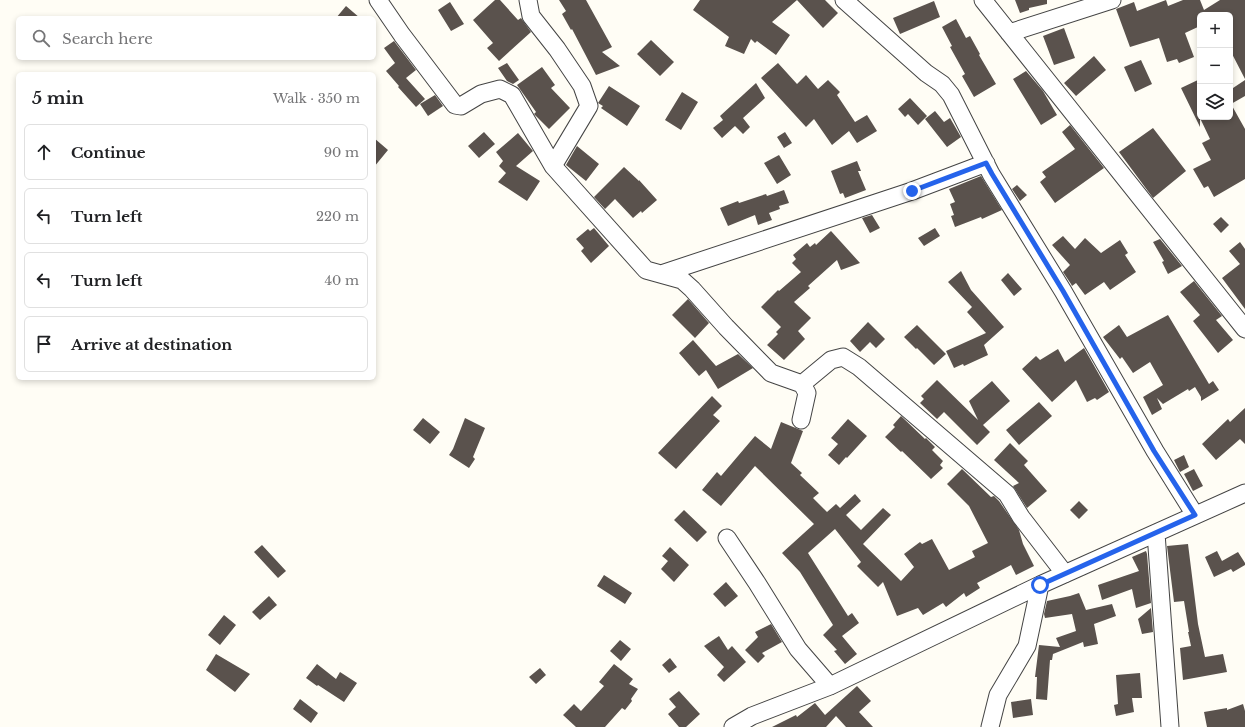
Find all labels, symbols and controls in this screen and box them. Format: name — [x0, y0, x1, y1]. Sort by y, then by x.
map controls — [1197, 12, 1233, 120]
button: + — [1197, 12, 1233, 48]
search box — [16, 16, 376, 60]
icon: search — [30, 27, 52, 49]
text: Search here — [62, 29, 153, 48]
button: − — [1197, 48, 1233, 84]
button: layers — [1197, 84, 1233, 120]
text: 5 min — [32, 88, 84, 109]
text: Walk · 350 m — [273, 90, 360, 107]
icon: ahead — [33, 141, 55, 163]
text: Continue — [71, 143, 146, 162]
text: 90 m — [324, 144, 359, 161]
route end — [903, 182, 921, 200]
icon: left — [33, 205, 55, 227]
text: Turn left — [71, 207, 142, 226]
text: 220 m — [316, 208, 359, 225]
icon: left — [33, 269, 55, 291]
text: Turn left — [71, 271, 142, 290]
text: 40 m — [324, 272, 359, 289]
icon: arrive — [33, 333, 55, 355]
text: Arrive at destination — [71, 335, 232, 354]
route start — [1031, 576, 1049, 594]

